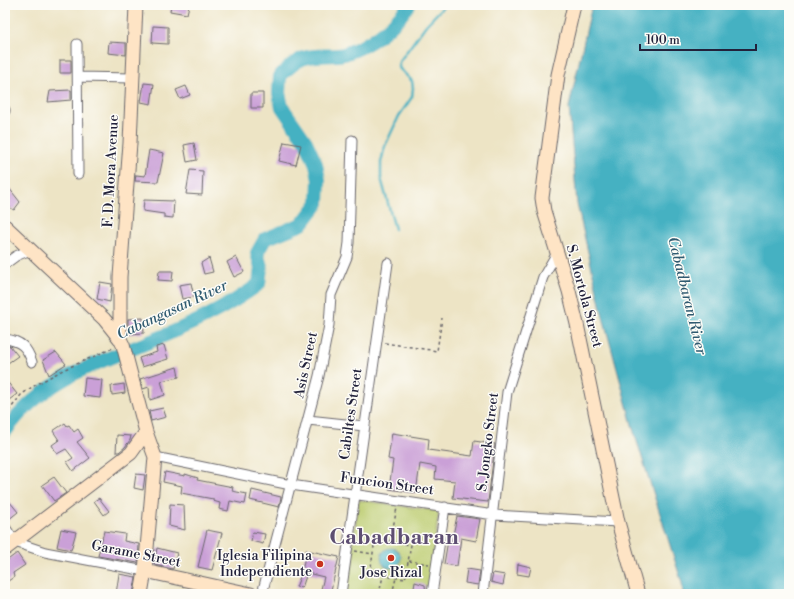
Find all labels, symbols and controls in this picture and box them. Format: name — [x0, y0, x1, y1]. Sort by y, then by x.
scale bar — [640, 26, 756, 52]
text: 100 m — [646, 33, 680, 48]
street label: F. D. Mora Avenue — [99, 114, 123, 228]
water label: Cabadbaran River — [663, 235, 711, 358]
street label: S. Mortola Street — [562, 243, 606, 350]
water label: Cabangasan River — [113, 276, 231, 344]
street label: Asis Street — [290, 330, 322, 401]
street label: Cabiltes Street — [336, 367, 366, 461]
street label: S. Jongko Street — [473, 391, 503, 493]
street label: Funcion Street — [339, 469, 435, 499]
district label: Cabadbaran — [329, 524, 459, 551]
street label: Garame Street — [90, 537, 182, 571]
place label: Iglesia Filipina Independiente — [217, 547, 313, 581]
marker: Jose Rizal — [386, 553, 396, 563]
marker: Iglesia Filipina Independiente — [315, 559, 325, 569]
place label: Jose Rizal — [359, 564, 422, 582]

